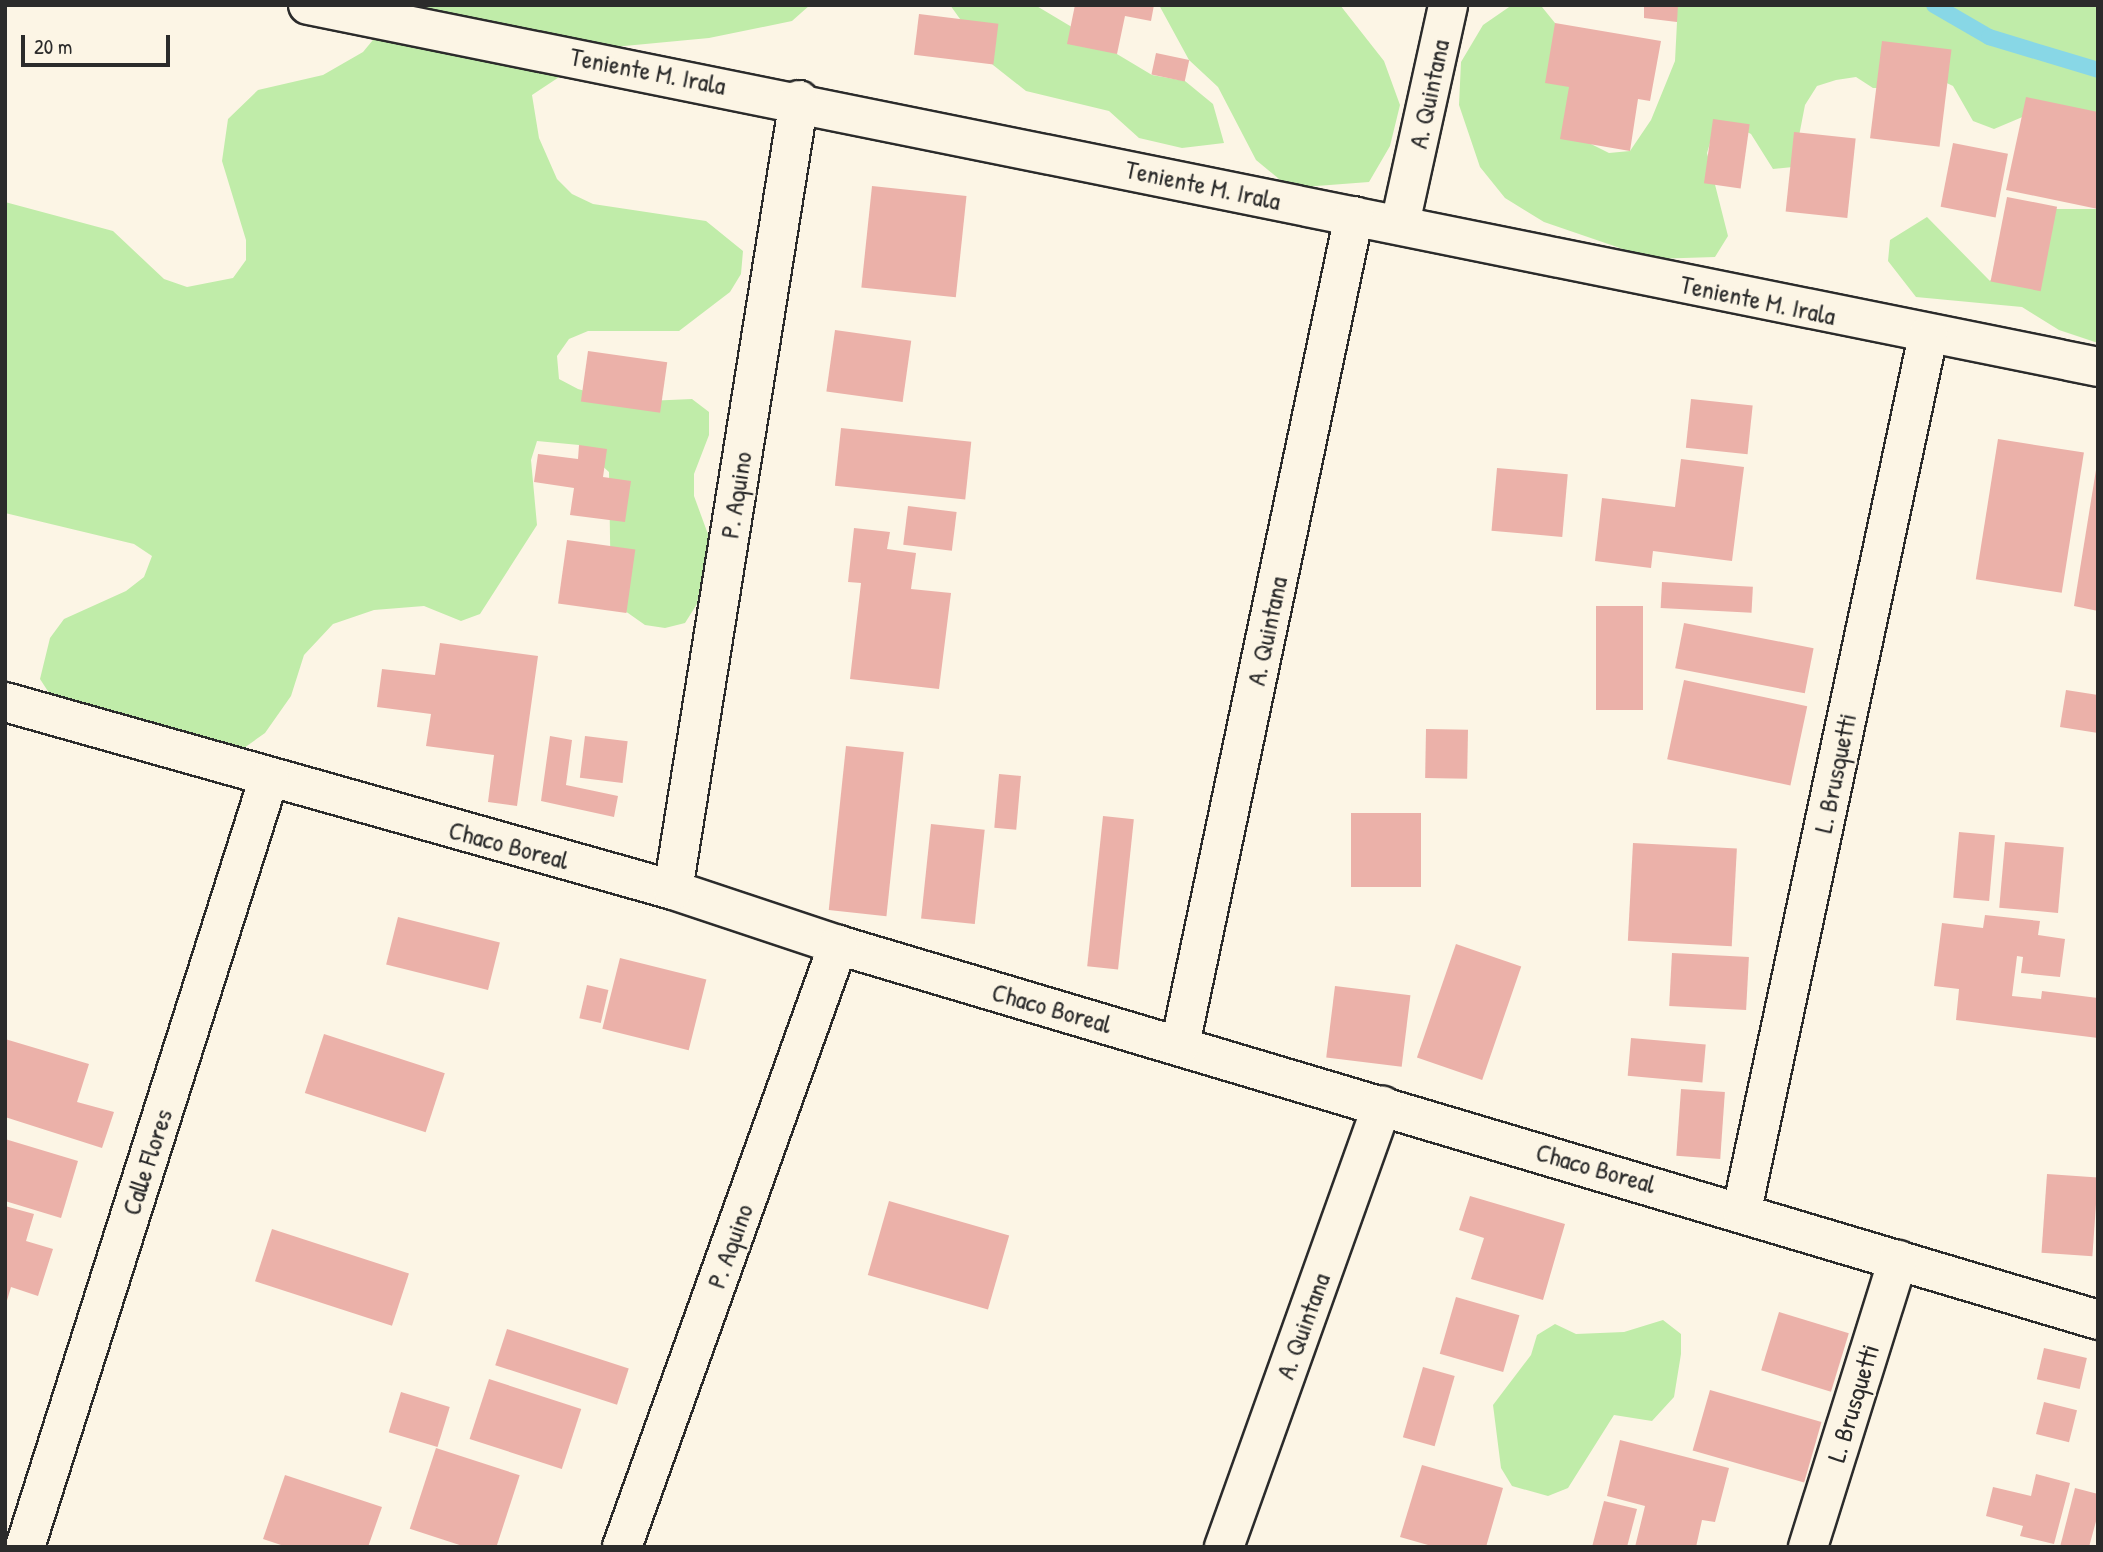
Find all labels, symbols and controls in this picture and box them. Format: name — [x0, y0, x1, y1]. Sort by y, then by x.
scale bar — [24, 21, 173, 65]
text: 20 m — [34, 32, 72, 61]
street label: A. Quintana — [1402, 37, 1456, 151]
street label: Teniente M. Irala — [568, 41, 728, 101]
street label: Teniente M. Irala — [1123, 153, 1283, 217]
street label: Teniente M. Irala — [1678, 268, 1838, 332]
street label: P. Aquino — [714, 449, 758, 541]
street label: A. Quintana — [1240, 574, 1294, 688]
street label: L. Brusquetti — [1807, 710, 1863, 836]
street label: Chaco Boreal — [446, 814, 572, 876]
street label: Chaco Boreal — [989, 976, 1115, 1040]
street label: Calle Flores — [115, 1105, 179, 1219]
street label: Chaco Boreal — [1533, 1136, 1659, 1200]
street label: P. Aquino — [700, 1200, 760, 1292]
street label: A. Quintana — [1269, 1269, 1337, 1383]
street label: L. Brusquetti — [1820, 1340, 1886, 1466]

